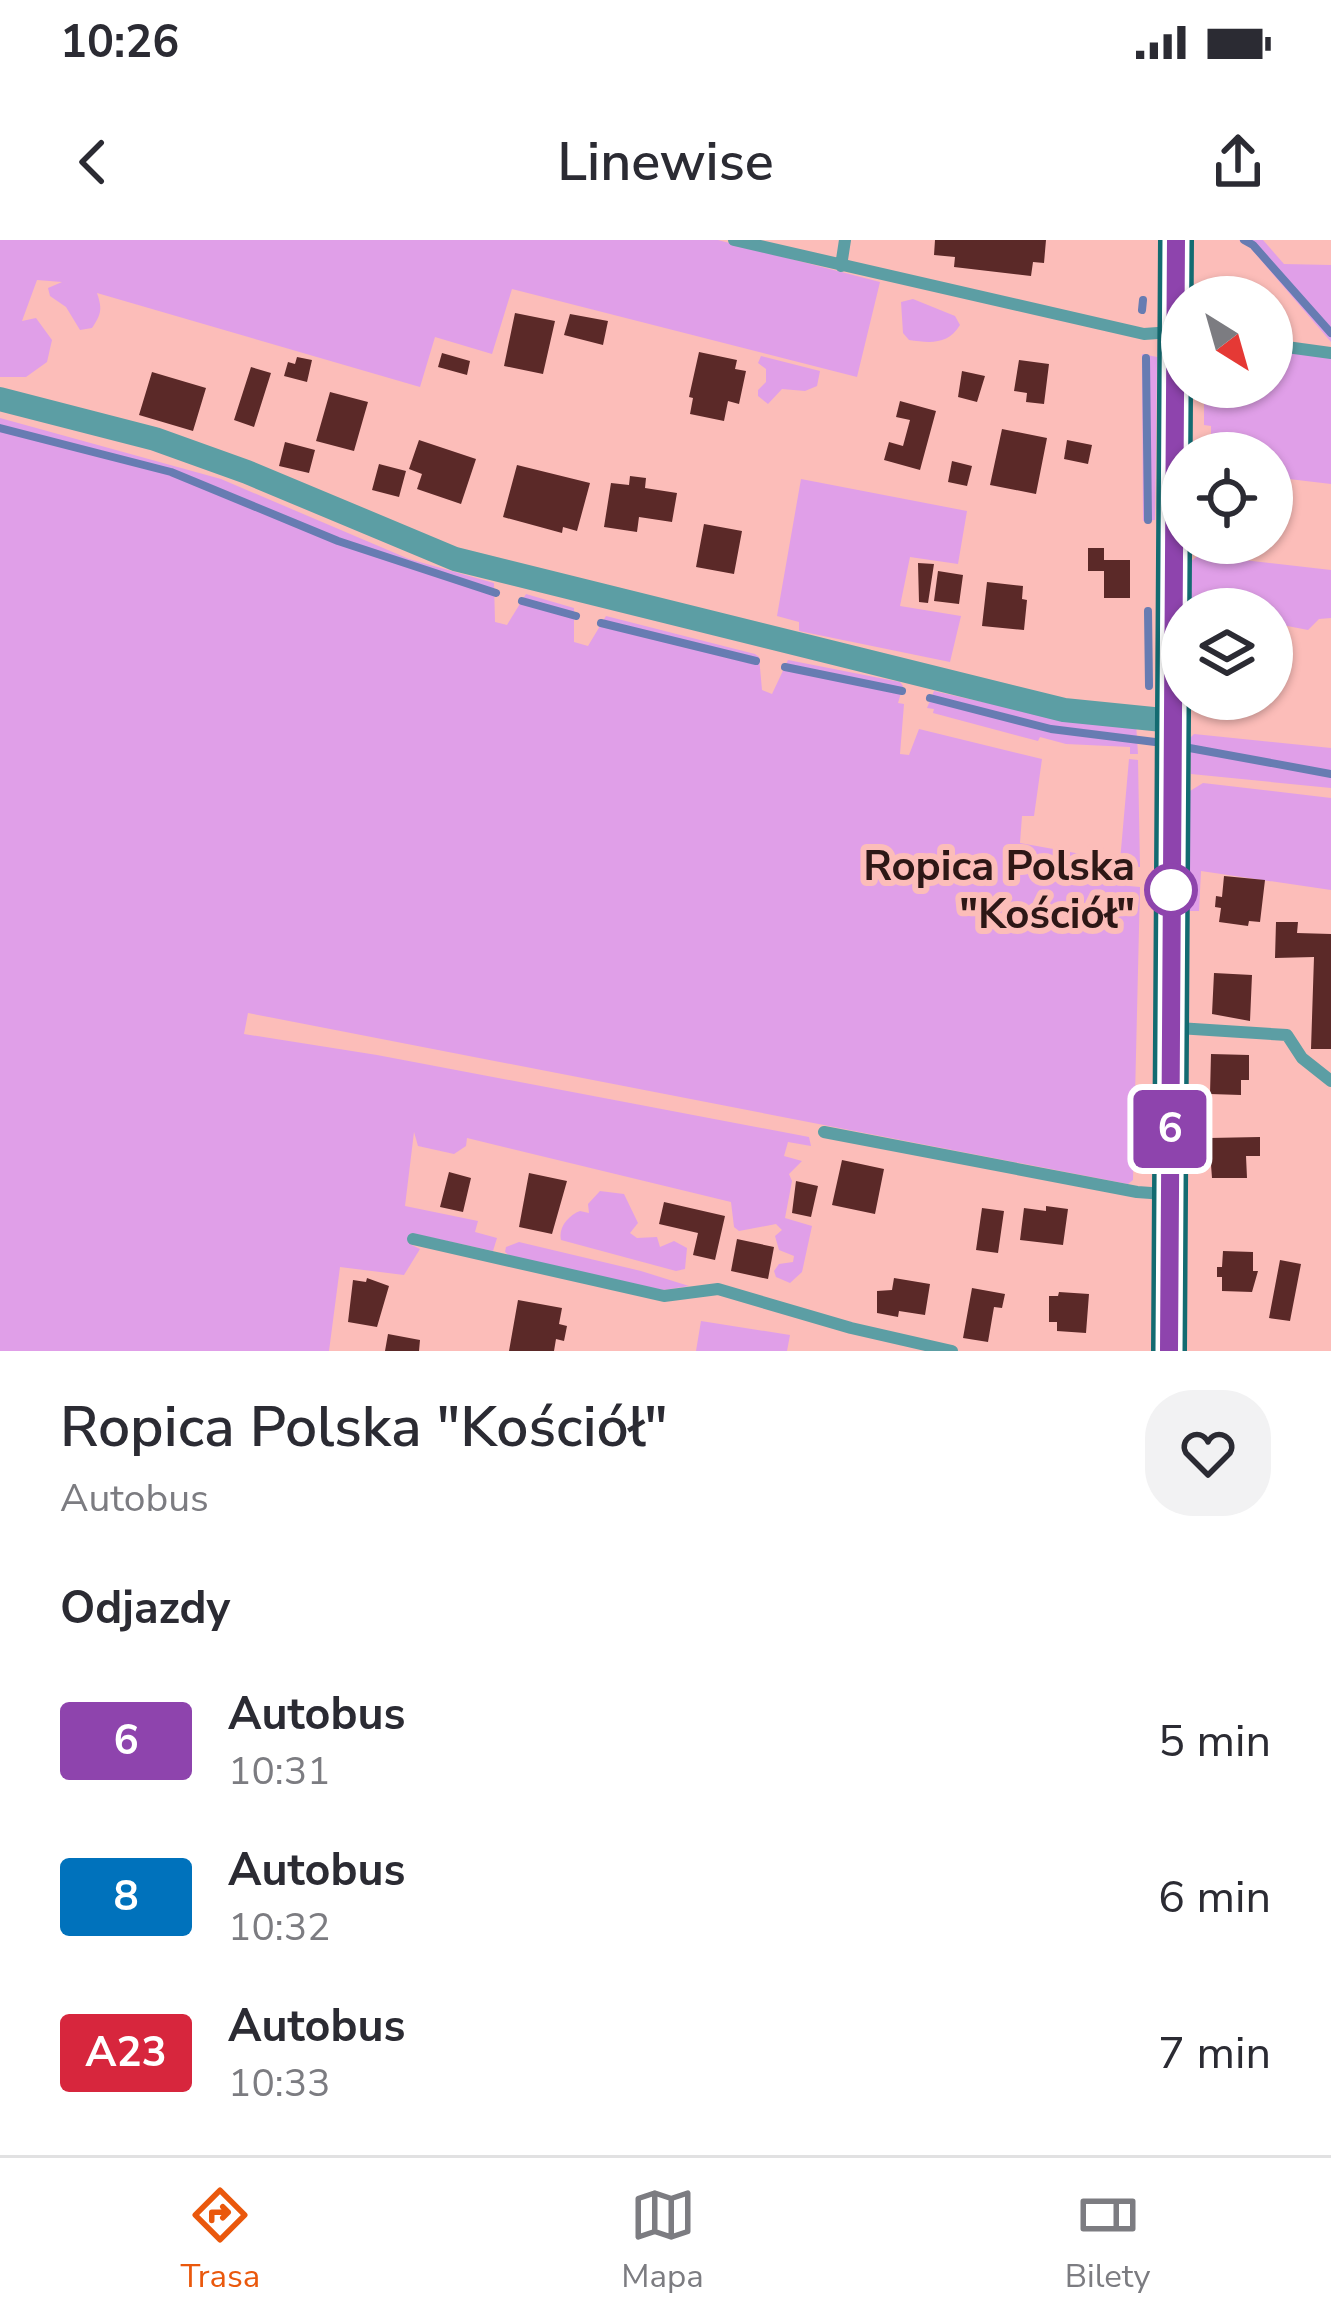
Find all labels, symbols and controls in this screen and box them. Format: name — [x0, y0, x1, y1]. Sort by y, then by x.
text: 10:26 — [60, 12, 179, 73]
text: Linewise — [557, 125, 774, 199]
icon: back — [60, 129, 126, 195]
icon: share — [1205, 129, 1271, 195]
north arrow — [1161, 276, 1293, 408]
map controls — [1161, 276, 1293, 720]
button: locate — [1161, 432, 1293, 564]
button: layers — [1161, 588, 1293, 720]
place label: Ropica Polska "Kościół" — [863, 838, 1135, 943]
marker: Ropica Polska "Kościół" — [1146, 865, 1196, 915]
line badge: 6 — [1131, 1090, 1209, 1168]
text: 6 — [1157, 1100, 1183, 1157]
text: Ropica Polska "Kościół" — [60, 1388, 668, 1466]
button: heart — [1145, 1390, 1271, 1516]
text: Autobus — [60, 1472, 209, 1525]
text: Odjazdy — [60, 1578, 230, 1639]
text: Autobus — [228, 1684, 406, 1745]
text: 5 min — [1158, 1711, 1271, 1772]
text: 6 — [113, 1712, 139, 1769]
text: 10:31 — [228, 1745, 331, 1798]
text: Autobus — [228, 1840, 406, 1901]
text: 6 min — [1158, 1867, 1271, 1928]
text: 8 — [113, 1868, 139, 1925]
text: 10:32 — [228, 1901, 331, 1954]
text: Autobus — [228, 1996, 406, 2057]
text: 7 min — [1158, 2023, 1271, 2084]
text: A23 — [85, 2024, 167, 2081]
text: 10:33 — [228, 2057, 331, 2110]
tab: Trasa — [180, 2182, 260, 2299]
tab: Mapa — [621, 2182, 704, 2299]
tab: Bilety — [1065, 2182, 1151, 2299]

